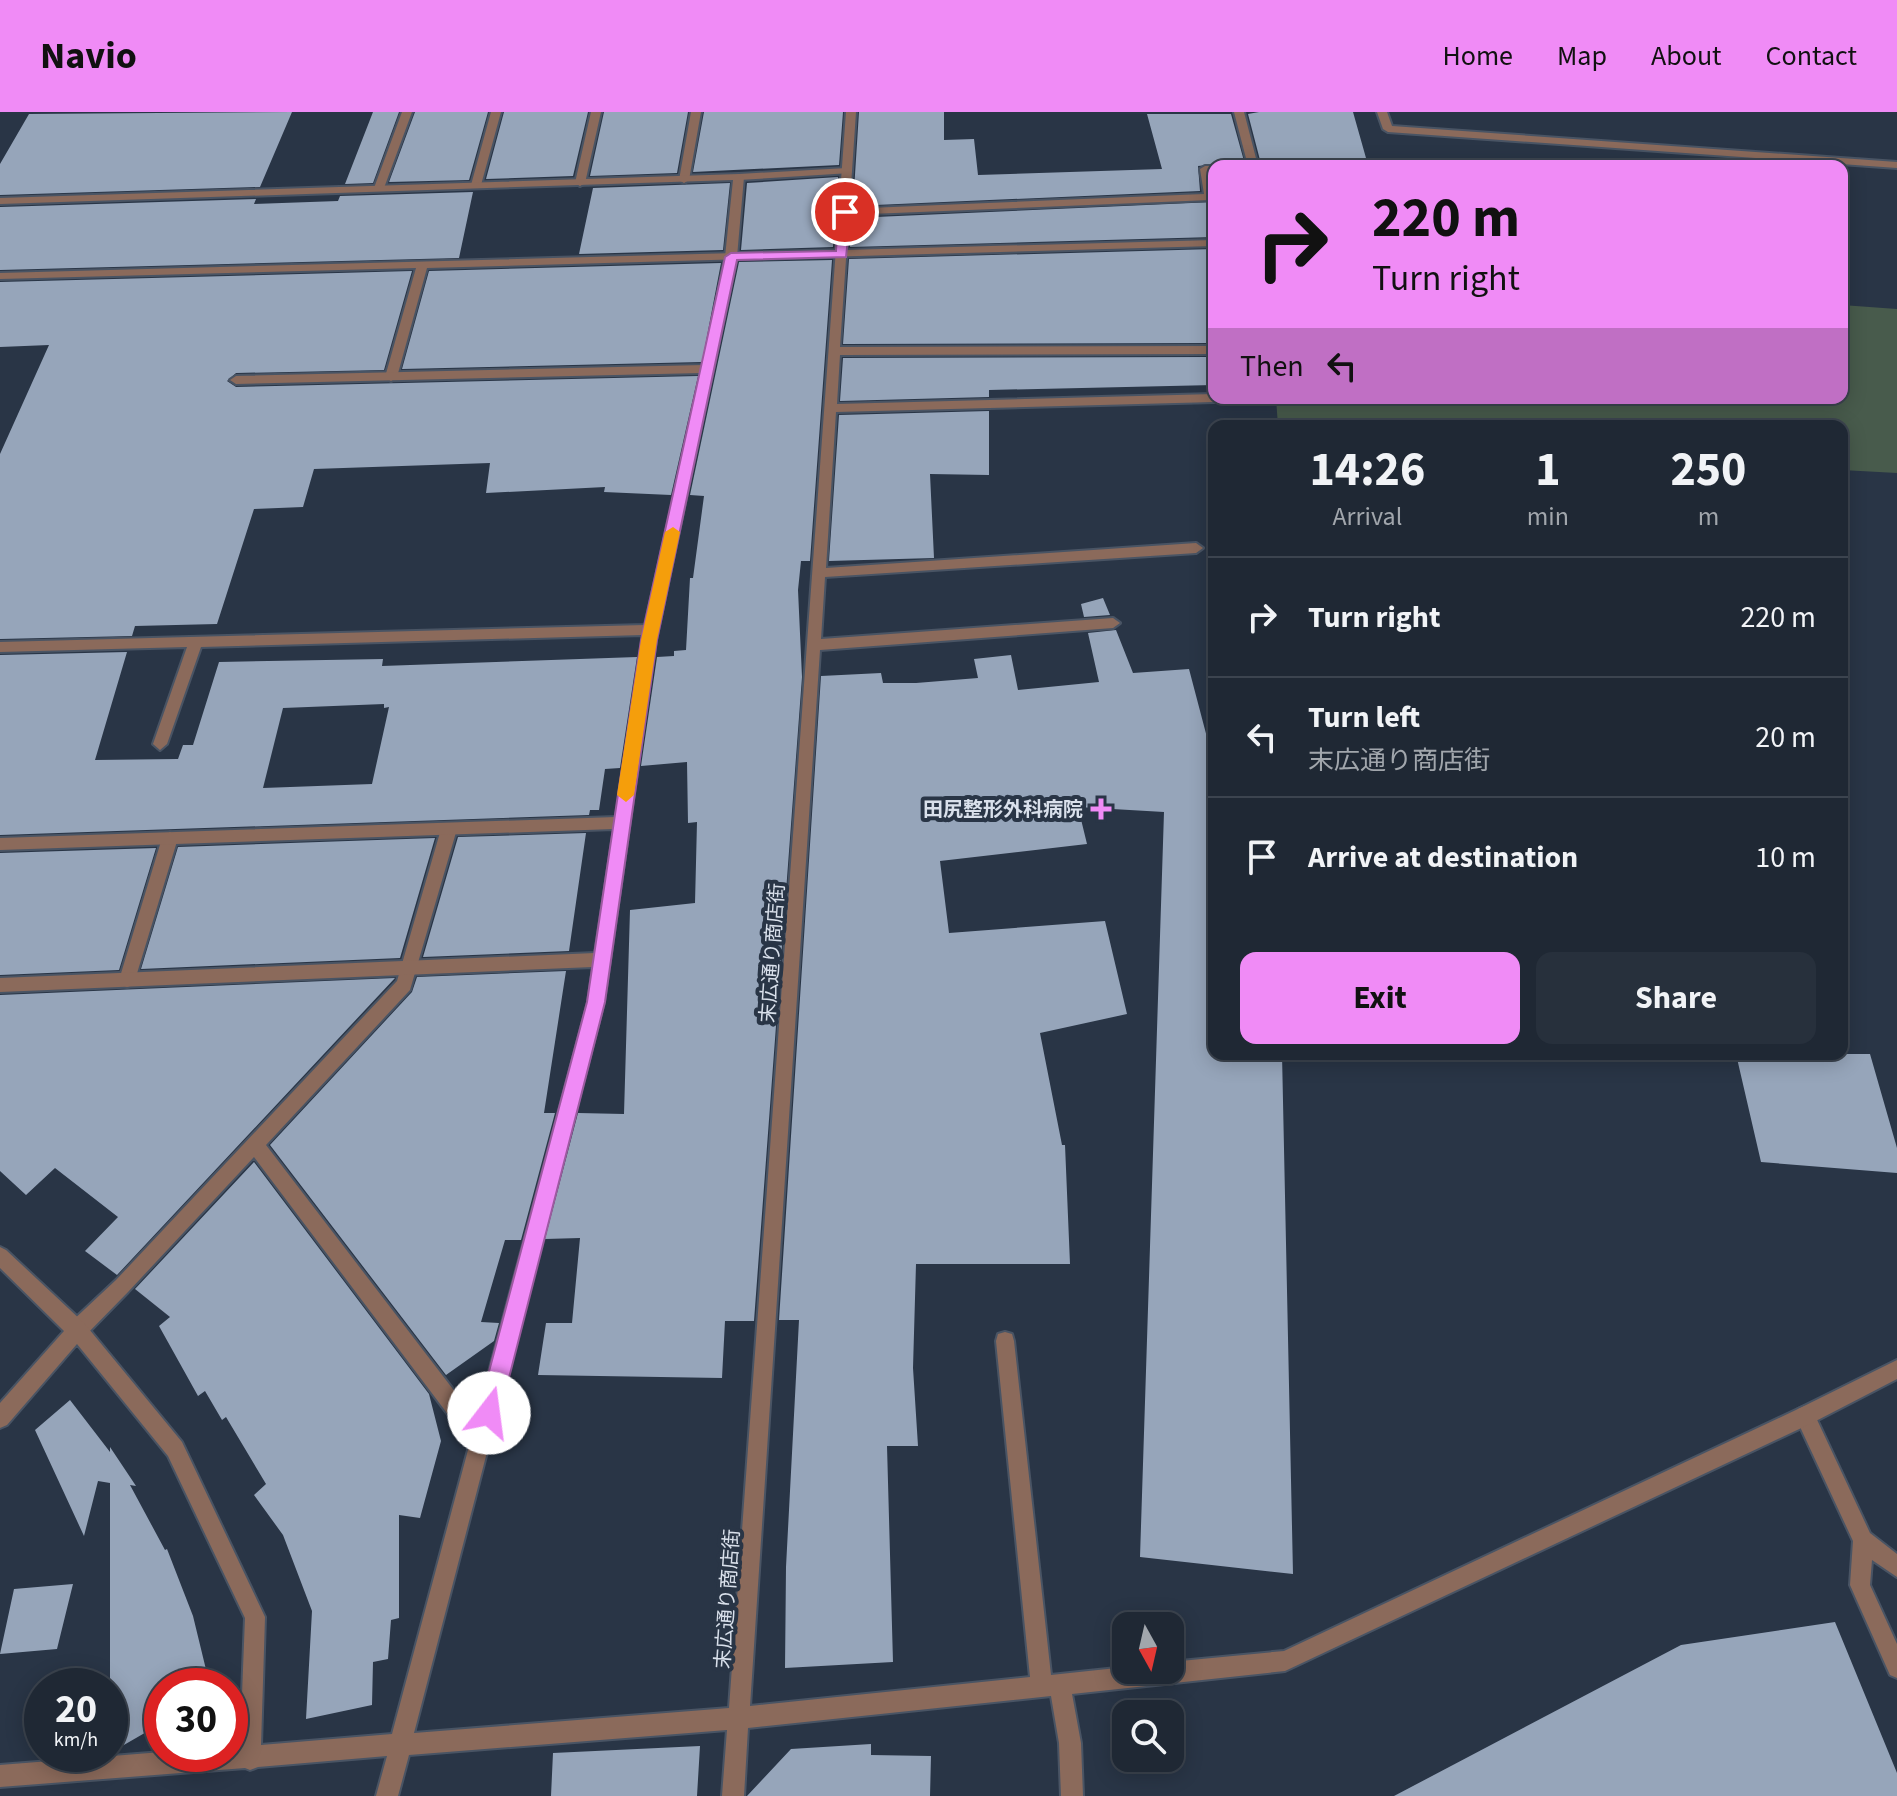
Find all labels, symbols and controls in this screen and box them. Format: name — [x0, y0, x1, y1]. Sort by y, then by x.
text: Navio — [40, 29, 137, 83]
text: Home — [1442, 36, 1513, 76]
text: Map — [1557, 36, 1607, 76]
text: About — [1651, 36, 1722, 76]
text: Contact — [1766, 36, 1857, 76]
pin — [811, 178, 879, 246]
text: 220 m — [1372, 179, 1520, 258]
icon: arrive — [823, 190, 867, 234]
icon: right — [1240, 192, 1344, 296]
text: Turn right — [1372, 253, 1520, 304]
icon: left — [1320, 344, 1364, 388]
text: Then — [1240, 345, 1304, 388]
text: 14:26 — [1309, 436, 1425, 504]
text: 1 — [1535, 436, 1561, 504]
text: 250 — [1670, 436, 1746, 504]
text: Arrival — [1332, 498, 1402, 535]
text: min — [1527, 498, 1569, 535]
text: m — [1698, 498, 1719, 535]
icon: right — [1240, 595, 1284, 639]
text: Turn right — [1308, 596, 1440, 639]
text: 220 m — [1740, 596, 1816, 639]
text: Turn left — [1308, 696, 1420, 739]
icon: left — [1240, 715, 1284, 759]
text: 20 m — [1755, 716, 1816, 759]
text: 末広通り商店街 — [1308, 742, 1490, 779]
place label: 田尻整形外科病院 — [923, 796, 1083, 824]
marker: 田尻整形外科病院 — [1090, 798, 1112, 820]
icon: arrive — [1240, 835, 1284, 879]
text: Arrive at destination — [1308, 836, 1578, 879]
text: 10 m — [1755, 836, 1816, 879]
street label: 末広通り商店街 — [754, 882, 792, 1024]
button: Exit — [1240, 952, 1520, 1044]
button: Share — [1536, 952, 1816, 1044]
position arrow — [447, 1371, 531, 1455]
street label: 末広通り商店街 — [709, 1528, 747, 1670]
north arrow — [1112, 1612, 1184, 1684]
map controls — [1112, 1612, 1184, 1772]
speed limit sign: 30 — [144, 1668, 248, 1772]
text: 20 — [55, 1681, 97, 1738]
button: search — [1112, 1700, 1184, 1772]
text: km/h — [54, 1726, 98, 1754]

